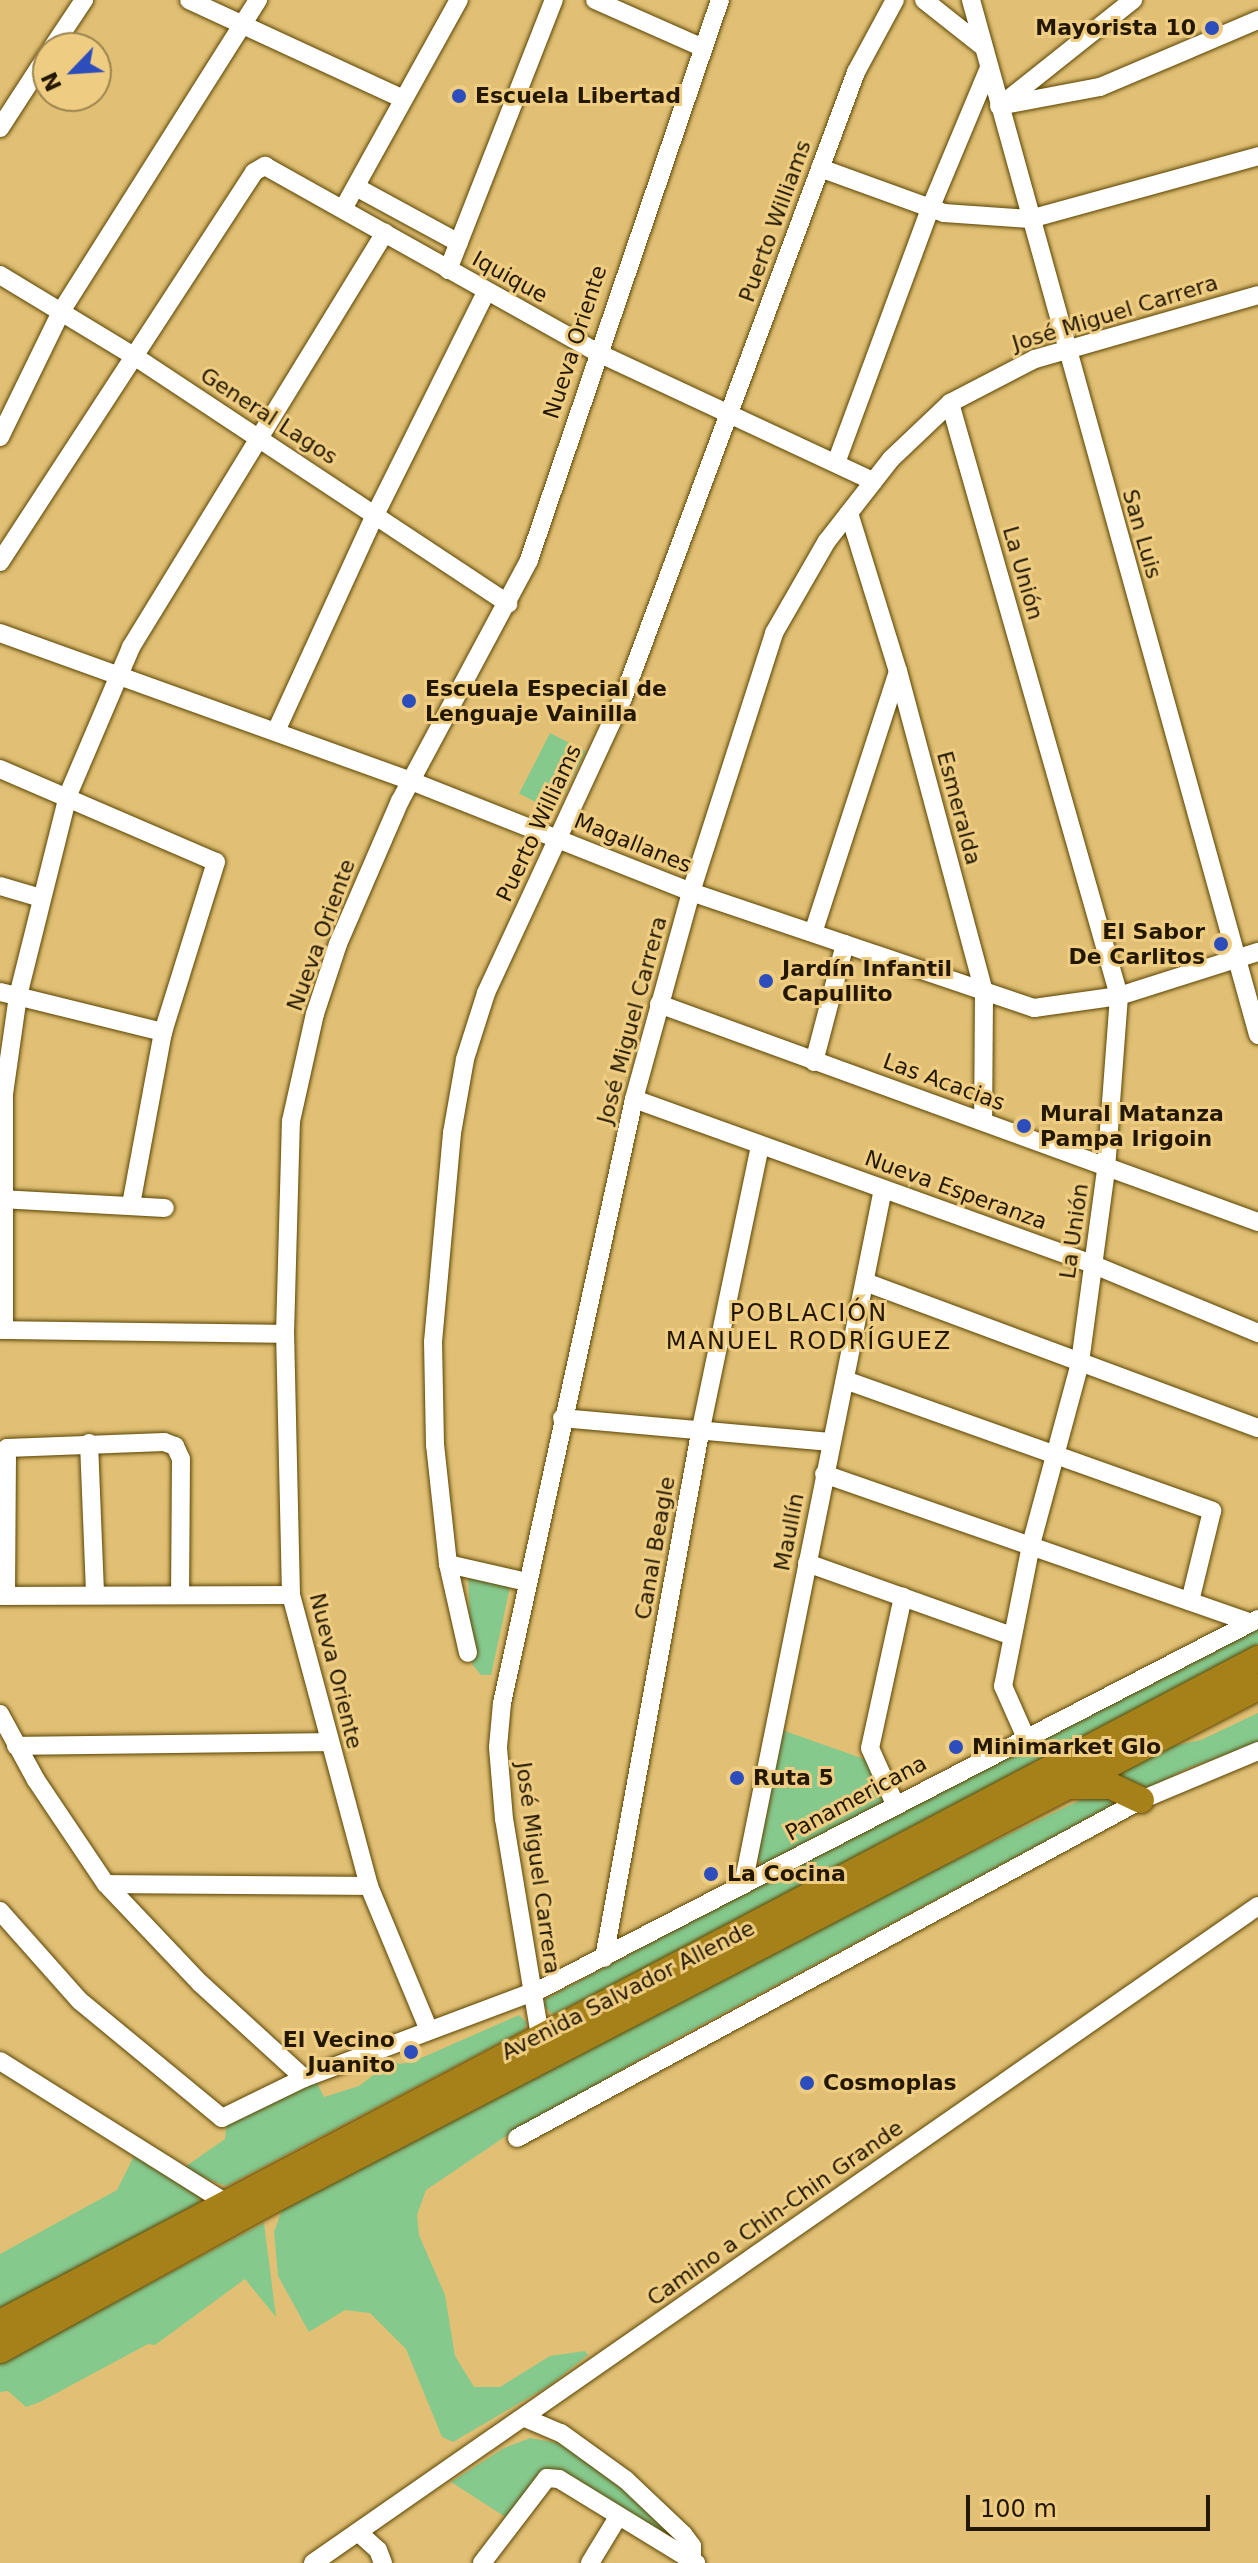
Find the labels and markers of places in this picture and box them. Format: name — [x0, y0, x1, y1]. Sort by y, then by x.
place label: Mayorista 10 — [1035, 15, 1196, 41]
marker: Mayorista 10 — [1203, 19, 1221, 37]
place label: Escuela Libertad — [475, 83, 681, 109]
marker: Escuela Libertad — [450, 87, 468, 105]
place label: Escuela Especial de Lenguaje Vainilla — [425, 675, 667, 726]
marker: Escuela Especial de Lenguaje Vainilla — [400, 692, 418, 710]
place label: El Sabor De Carlitos — [1069, 918, 1205, 970]
marker: El Sabor De Carlitos — [1212, 935, 1230, 953]
place label: Jardín Infantil Capullito — [782, 955, 952, 1006]
marker: Jardín Infantil Capullito — [757, 972, 775, 990]
place label: Mural Matanza Pampa Irigoin — [1040, 1100, 1224, 1152]
marker: Mural Matanza Pampa Irigoin — [1015, 1117, 1033, 1135]
place label: Minimarket Glo — [972, 1734, 1161, 1760]
marker: Minimarket Glo — [947, 1738, 965, 1756]
place label: Ruta 5 — [753, 1765, 834, 1791]
marker: Ruta 5 — [728, 1769, 746, 1787]
place label: La Cocina — [727, 1861, 846, 1887]
marker: La Cocina — [702, 1865, 720, 1883]
place label: El Vecino Juanito — [283, 2026, 395, 2078]
marker: El Vecino Juanito — [402, 2043, 420, 2061]
place label: Cosmoplas — [823, 2070, 957, 2096]
marker: Cosmoplas — [798, 2074, 816, 2092]

